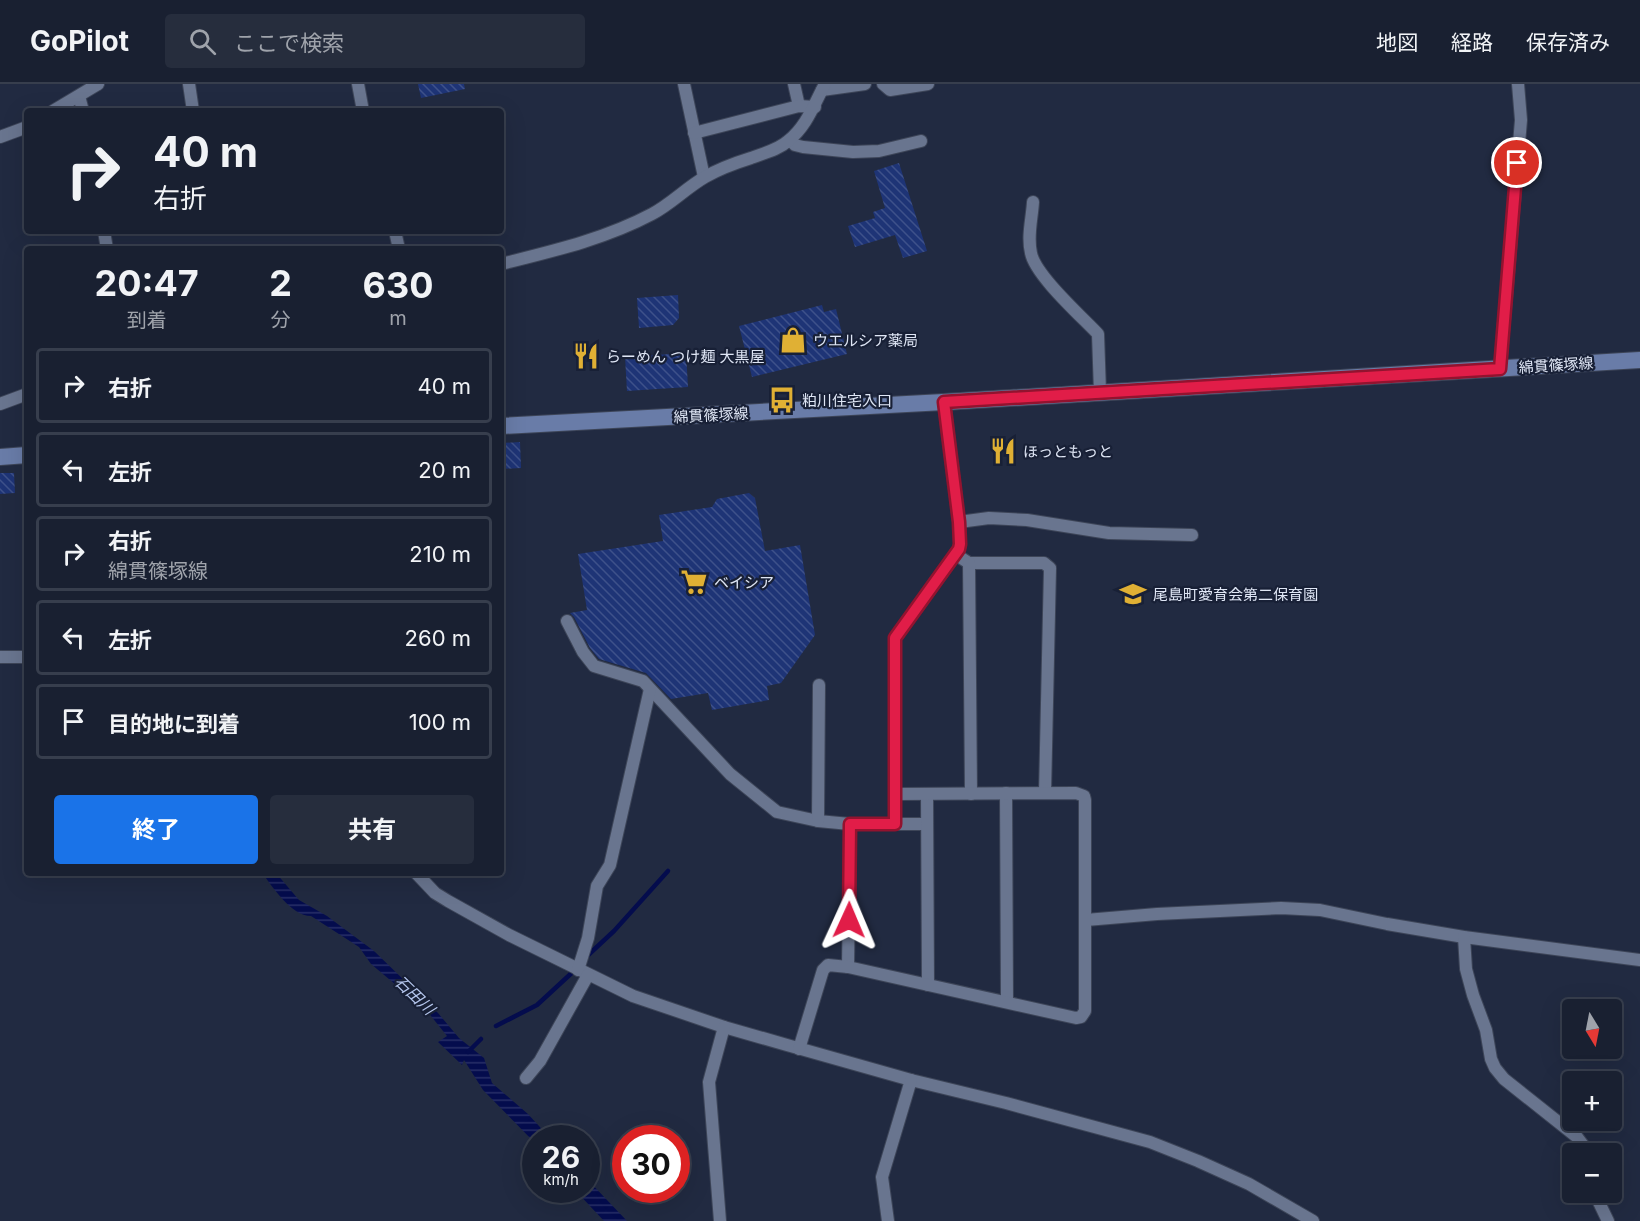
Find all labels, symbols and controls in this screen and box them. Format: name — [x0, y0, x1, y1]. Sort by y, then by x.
search box — [165, 14, 585, 68]
text: GoPilot — [30, 24, 129, 58]
icon: search — [186, 25, 219, 58]
text: ここで検索 — [234, 30, 344, 56]
text: 地図 — [1376, 30, 1418, 55]
text: 経路 — [1451, 30, 1493, 55]
text: 保存済み — [1526, 30, 1610, 55]
text: 40 m — [153, 126, 258, 177]
icon: right — [54, 132, 132, 210]
pin — [1491, 137, 1542, 188]
icon: arrive — [1500, 146, 1533, 179]
text: 右折 — [153, 182, 207, 215]
text: 20:47 — [95, 261, 199, 305]
text: 2 — [269, 261, 292, 305]
text: 630 — [363, 263, 433, 307]
text: m — [389, 306, 407, 330]
text: 到着 — [127, 308, 167, 332]
text: 分 — [271, 308, 291, 332]
shop icon: ウエルシア薬局 — [778, 325, 808, 355]
place label: ウエルシア薬局 — [813, 331, 918, 350]
restaurant icon: らーめん つけ麺 大黒屋 — [571, 341, 601, 371]
place label: らーめん つけ麺 大黒屋 — [606, 347, 764, 366]
street label: 綿貫篠塚線 — [1518, 353, 1594, 377]
icon: right — [57, 369, 90, 402]
text: 40 m — [417, 373, 471, 399]
text: 右折 — [108, 375, 152, 401]
bus stop icon: 粕川住宅入口 — [767, 385, 797, 415]
place label: 粕川住宅入口 — [802, 391, 892, 410]
street label: 綿貫篠塚線 — [673, 404, 749, 426]
restaurant icon: ほっともっと — [988, 436, 1018, 466]
place label: ほっともっと — [1023, 442, 1113, 461]
icon: left — [57, 453, 90, 486]
text: 20 m — [418, 457, 471, 483]
text: 左折 — [108, 459, 152, 485]
text: 右折 — [108, 528, 152, 554]
icon: right — [57, 537, 90, 570]
text: 210 m — [409, 541, 471, 567]
text: 綿貫篠塚線 — [108, 559, 208, 583]
supermarket icon: ベイシア — [679, 567, 709, 597]
place label: ベイシア — [714, 573, 774, 592]
school or university icon: 尾島町愛育会第二保育園 — [1118, 579, 1148, 609]
place label: 尾島町愛育会第二保育園 — [1153, 585, 1318, 604]
icon: left — [57, 621, 90, 654]
text: 260 m — [405, 625, 471, 651]
text: 左折 — [108, 627, 152, 653]
icon: arrive — [57, 705, 90, 738]
text: 100 m — [409, 709, 471, 735]
text: 目的地に到着 — [108, 711, 240, 737]
button: 終了 — [54, 795, 258, 864]
button: 共有 — [270, 795, 474, 864]
position arrow — [817, 888, 881, 952]
water label: 石田川 — [391, 971, 441, 1020]
north arrow — [1562, 999, 1622, 1059]
map controls — [1562, 999, 1622, 1203]
button: + — [1562, 1071, 1622, 1131]
speed limit sign: 30 — [612, 1125, 690, 1203]
text: 26 — [542, 1139, 580, 1175]
button: − — [1562, 1143, 1622, 1203]
text: km/h — [543, 1170, 579, 1189]

